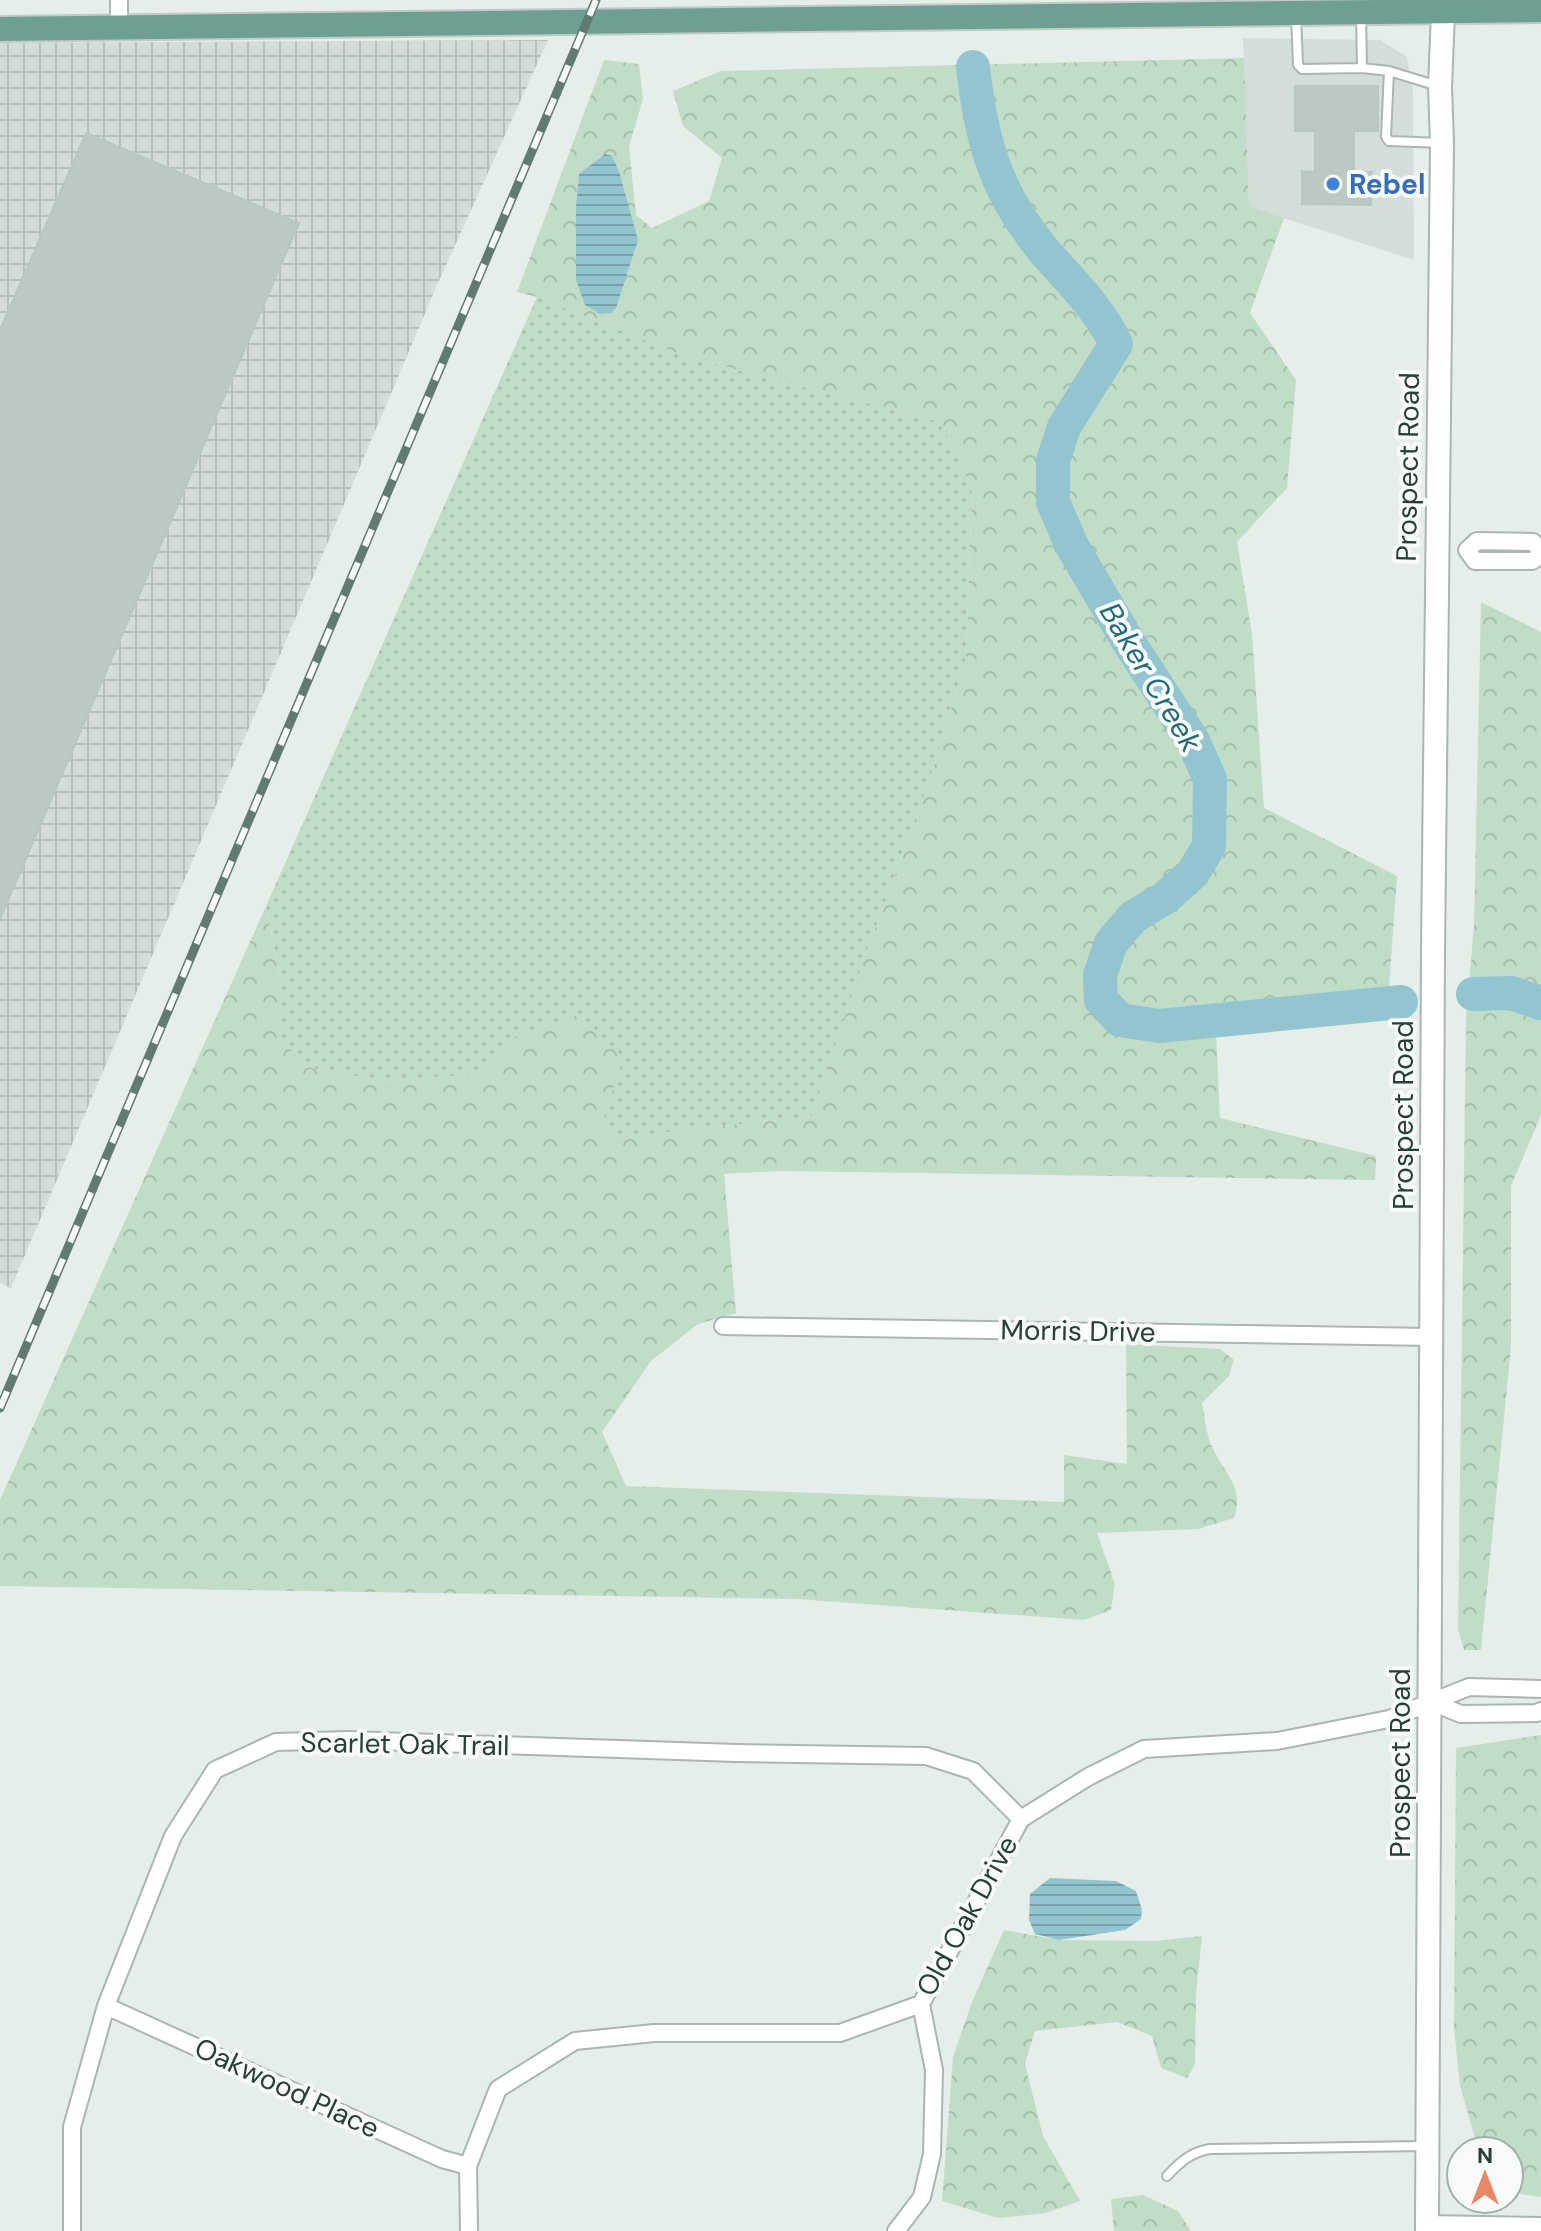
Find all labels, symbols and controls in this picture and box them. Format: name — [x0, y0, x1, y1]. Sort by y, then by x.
place label: Rebel — [1349, 166, 1425, 203]
marker: Rebel — [1324, 175, 1342, 193]
street label: Prospect Road — [1388, 372, 1428, 562]
water label: Baker Creek — [1091, 595, 1211, 760]
street label: Prospect Road — [1385, 1020, 1422, 1210]
street label: Morris Drive — [1000, 1311, 1156, 1351]
street label: Prospect Road — [1382, 1668, 1419, 1858]
street label: Scarlet Oak Trail — [300, 1724, 510, 1764]
street label: Old Oak Drive — [908, 1829, 1026, 2003]
street label: Oakwood Place — [189, 2029, 385, 2147]
north arrow — [1445, 2135, 1525, 2215]
text: N — [1477, 2141, 1493, 2170]

